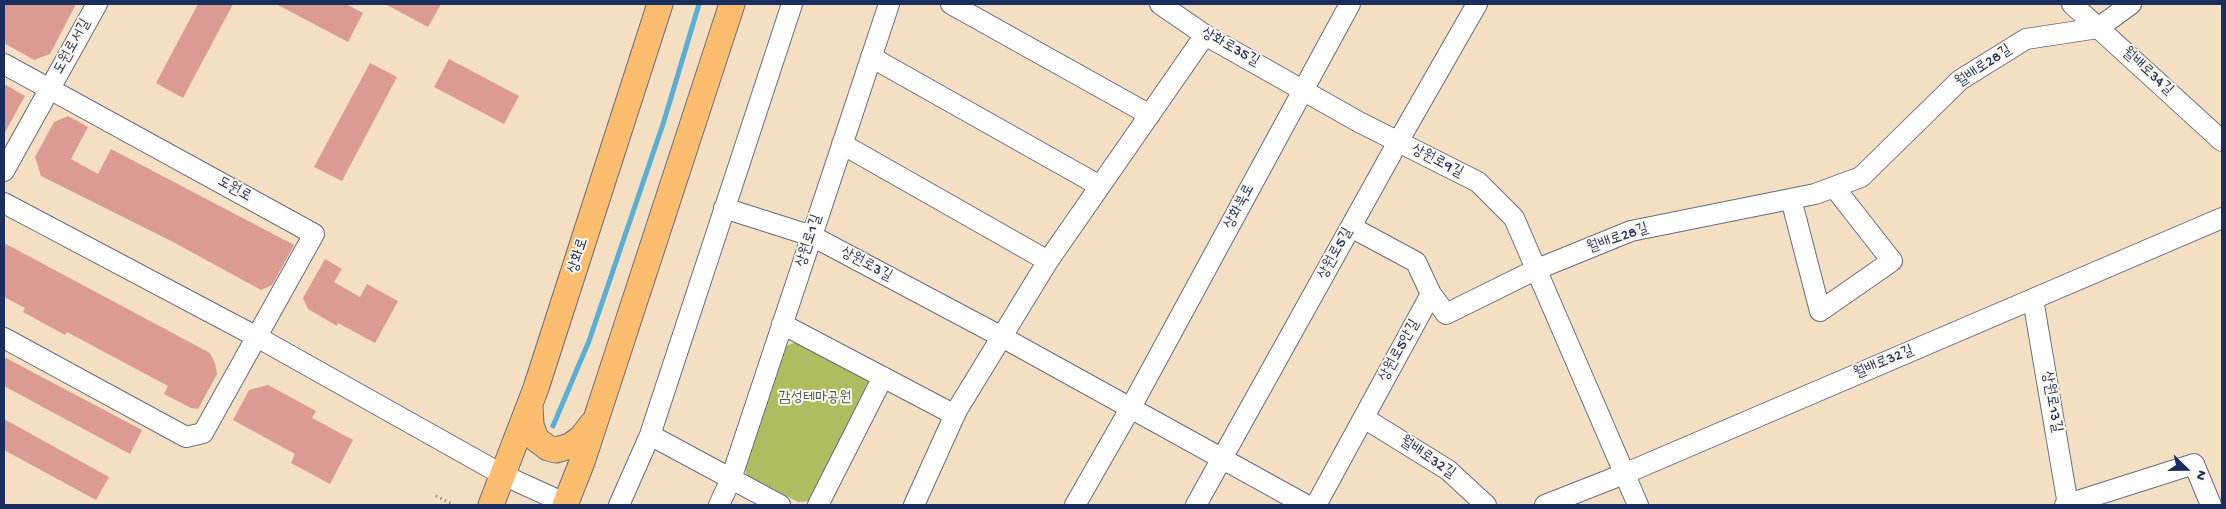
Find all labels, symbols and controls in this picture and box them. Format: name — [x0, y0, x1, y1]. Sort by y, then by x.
street label: 도원로서길 — [50, 16, 96, 78]
street label: 상화로35길 — [1198, 25, 1262, 71]
street label: 월배로28길 — [1952, 42, 2016, 92]
street label: 월배로34길 — [2118, 44, 2176, 100]
street label: 상원로9길 — [1408, 141, 1466, 183]
street label: 도원로 — [214, 173, 254, 207]
street label: 상화북로 — [1221, 181, 1259, 233]
street label: 상원로1길 — [793, 212, 827, 270]
street label: 월배로28길 — [1585, 220, 1651, 258]
street label: 상원로5길 — [1315, 225, 1357, 283]
street label: 상화로 — [565, 236, 593, 276]
street label: 상원로3길 — [837, 244, 895, 286]
street label: 상원로5안길 — [1376, 317, 1424, 385]
street label: 월배로32길 — [1851, 342, 1917, 384]
street label: 상원로13길 — [2037, 370, 2065, 434]
park label: 감성테마공원 — [779, 390, 851, 408]
street label: 월배로32길 — [1396, 433, 1458, 483]
north arrow — [2161, 444, 2211, 494]
text: N — [2191, 467, 2210, 482]

